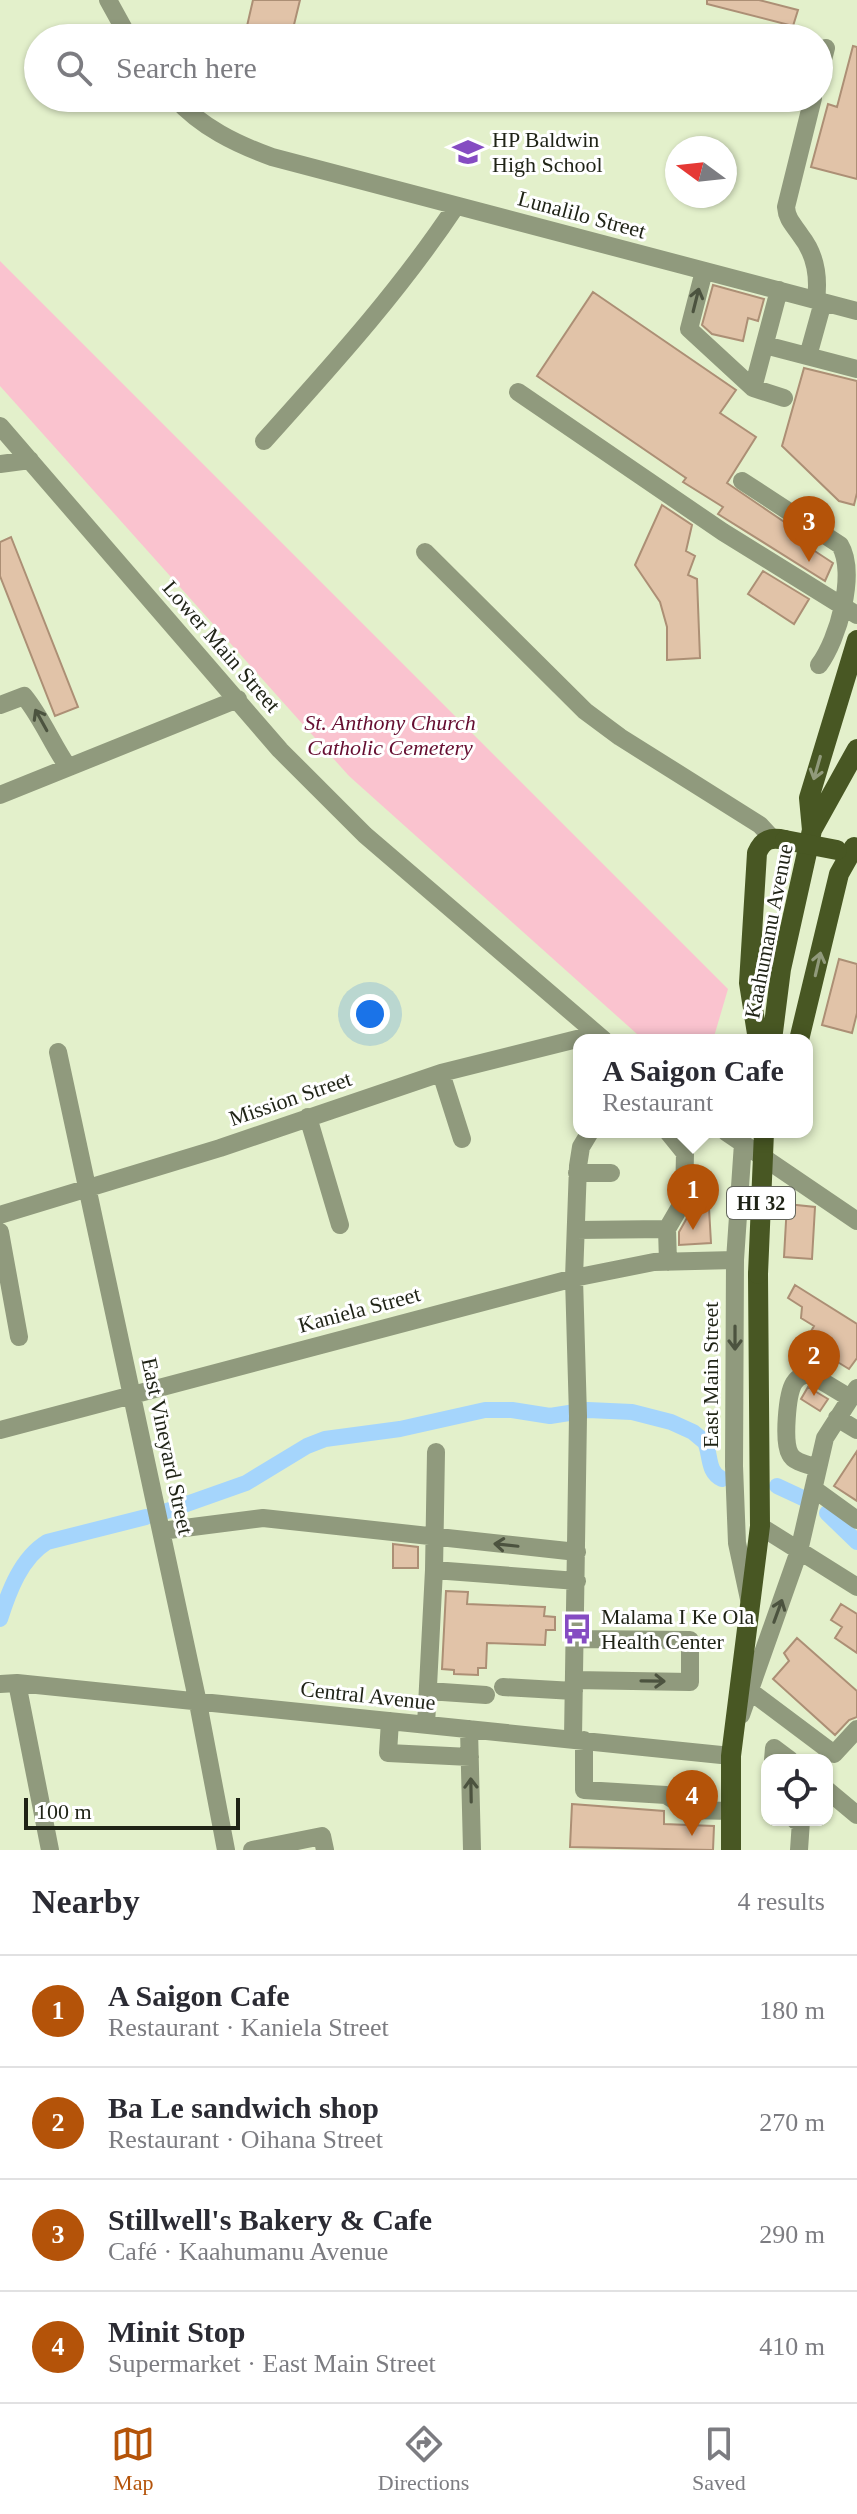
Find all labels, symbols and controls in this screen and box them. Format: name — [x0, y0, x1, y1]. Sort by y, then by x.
search box — [24, 24, 833, 112]
icon: search — [52, 46, 96, 90]
text: Search here — [116, 51, 257, 84]
place label: HP Baldwin High School — [492, 127, 603, 177]
school or university icon: HP Baldwin High School — [451, 135, 485, 169]
north arrow — [665, 136, 737, 208]
street label: Lunalilo Street — [515, 185, 649, 244]
one-way arrow — [690, 288, 705, 313]
pin: 3 — [783, 496, 835, 562]
street label: Lower Main Street — [158, 575, 286, 717]
one-way arrow — [32, 709, 48, 732]
park label: St. Anthony Church Catholic Cemetery — [304, 710, 476, 760]
one-way arrow — [809, 755, 824, 781]
street label: Kaahumanu Avenue — [739, 842, 798, 1021]
one-way arrow — [811, 952, 826, 978]
your location — [350, 994, 390, 1034]
popup — [573, 1034, 813, 1138]
text: A Saigon Cafe — [602, 1054, 784, 1087]
street label: Mission Street — [226, 1066, 355, 1131]
text: Restaurant — [602, 1088, 713, 1117]
pin: 1 — [667, 1164, 719, 1230]
road number: HI 32 — [727, 1187, 795, 1219]
street label: Kaniela Street — [295, 1281, 423, 1338]
street label: East Main Street — [698, 1302, 723, 1448]
one-way arrow — [727, 1324, 743, 1351]
pin: 2 — [788, 1330, 840, 1396]
street label: East Vineyard Street — [137, 1355, 198, 1537]
one-way arrow — [493, 1537, 520, 1552]
one-way arrow — [772, 1598, 787, 1623]
place label: Malama I Ke Ola Health Center — [601, 1604, 755, 1654]
bus stop icon: Malama I Ke Ola Health Center — [560, 1612, 594, 1646]
one-way arrow — [639, 1674, 666, 1689]
street label: Central Avenue — [299, 1676, 437, 1715]
map controls — [761, 1754, 833, 1826]
button: locate — [761, 1754, 833, 1826]
pin: 4 — [666, 1770, 718, 1836]
one-way arrow — [463, 1777, 478, 1804]
scale bar — [24, 1794, 240, 1830]
text: 100 m — [36, 1799, 92, 1824]
text: Nearby — [32, 1883, 140, 1920]
text: 4 results — [738, 1887, 825, 1916]
text: A Saigon Cafe — [108, 1979, 290, 2012]
text: 1 — [52, 1996, 65, 2025]
text: 180 m — [759, 1996, 825, 2025]
text: Restaurant · Kaniela Street — [108, 2013, 389, 2042]
text: Ba Le sandwich shop — [108, 2091, 379, 2124]
text: 2 — [52, 2108, 65, 2137]
text: 270 m — [759, 2108, 825, 2137]
text: Restaurant · Oihana Street — [108, 2125, 383, 2154]
text: Stillwell's Bakery & Cafe — [108, 2203, 432, 2236]
text: 3 — [52, 2220, 65, 2249]
text: 290 m — [759, 2220, 825, 2249]
text: Café · Kaahumanu Avenue — [108, 2237, 388, 2266]
text: Minit Stop — [108, 2315, 246, 2348]
text: 4 — [52, 2332, 65, 2361]
text: 410 m — [759, 2332, 825, 2361]
text: Supermarket · East Main Street — [108, 2349, 436, 2378]
tab: Map — [111, 2422, 155, 2496]
tab: Directions — [378, 2422, 469, 2496]
tab: Saved — [692, 2422, 746, 2496]

